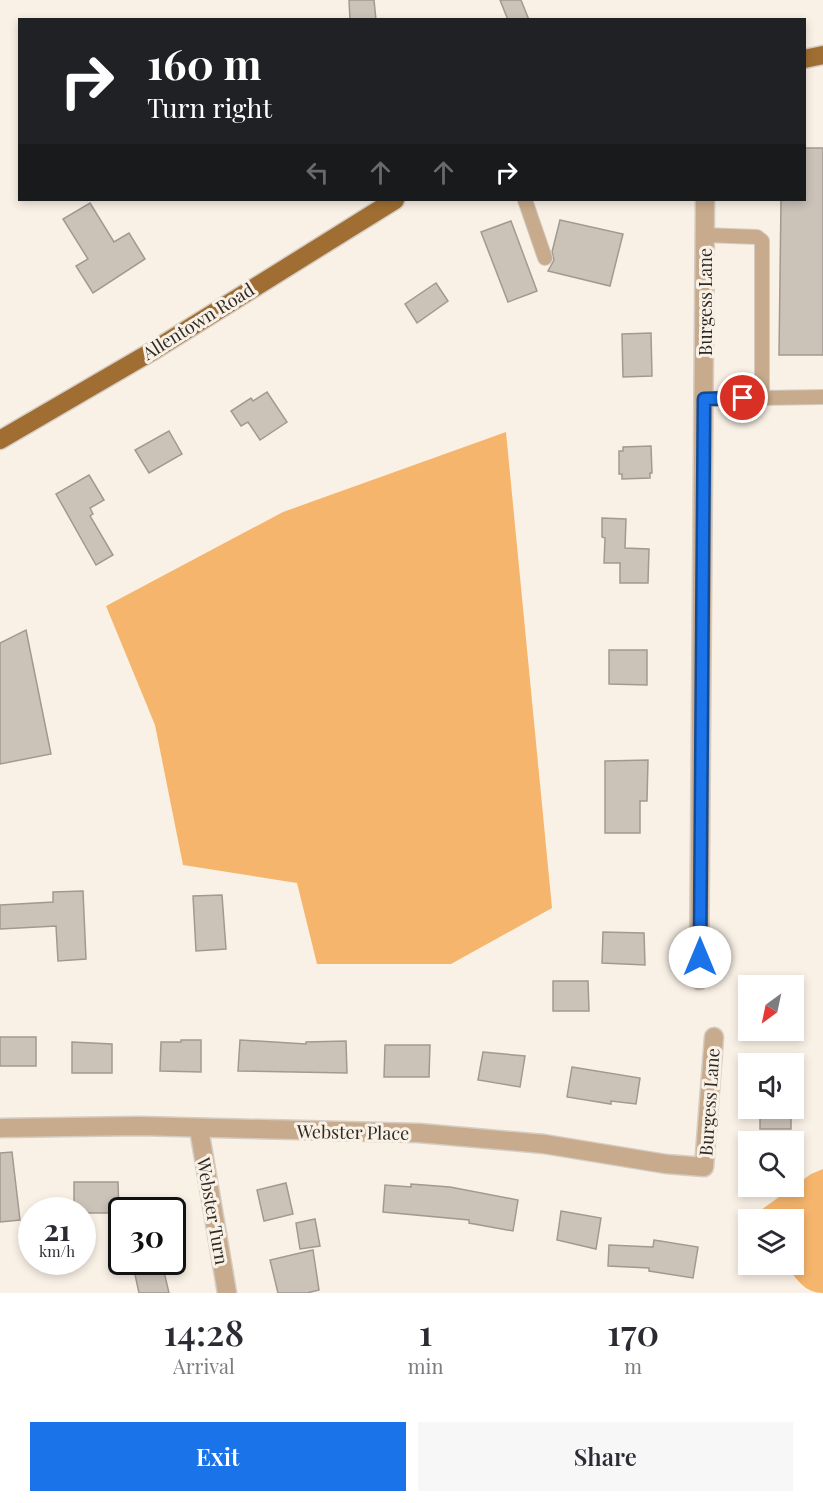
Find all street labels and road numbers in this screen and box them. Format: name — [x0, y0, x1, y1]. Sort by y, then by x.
street label: Burgess Lane — [693, 248, 717, 356]
street label: Allentown Road — [137, 277, 259, 365]
street label: Burgess Lane — [693, 1047, 725, 1157]
street label: Webster Place — [296, 1119, 409, 1145]
street label: Webster Turn — [192, 1154, 234, 1267]

